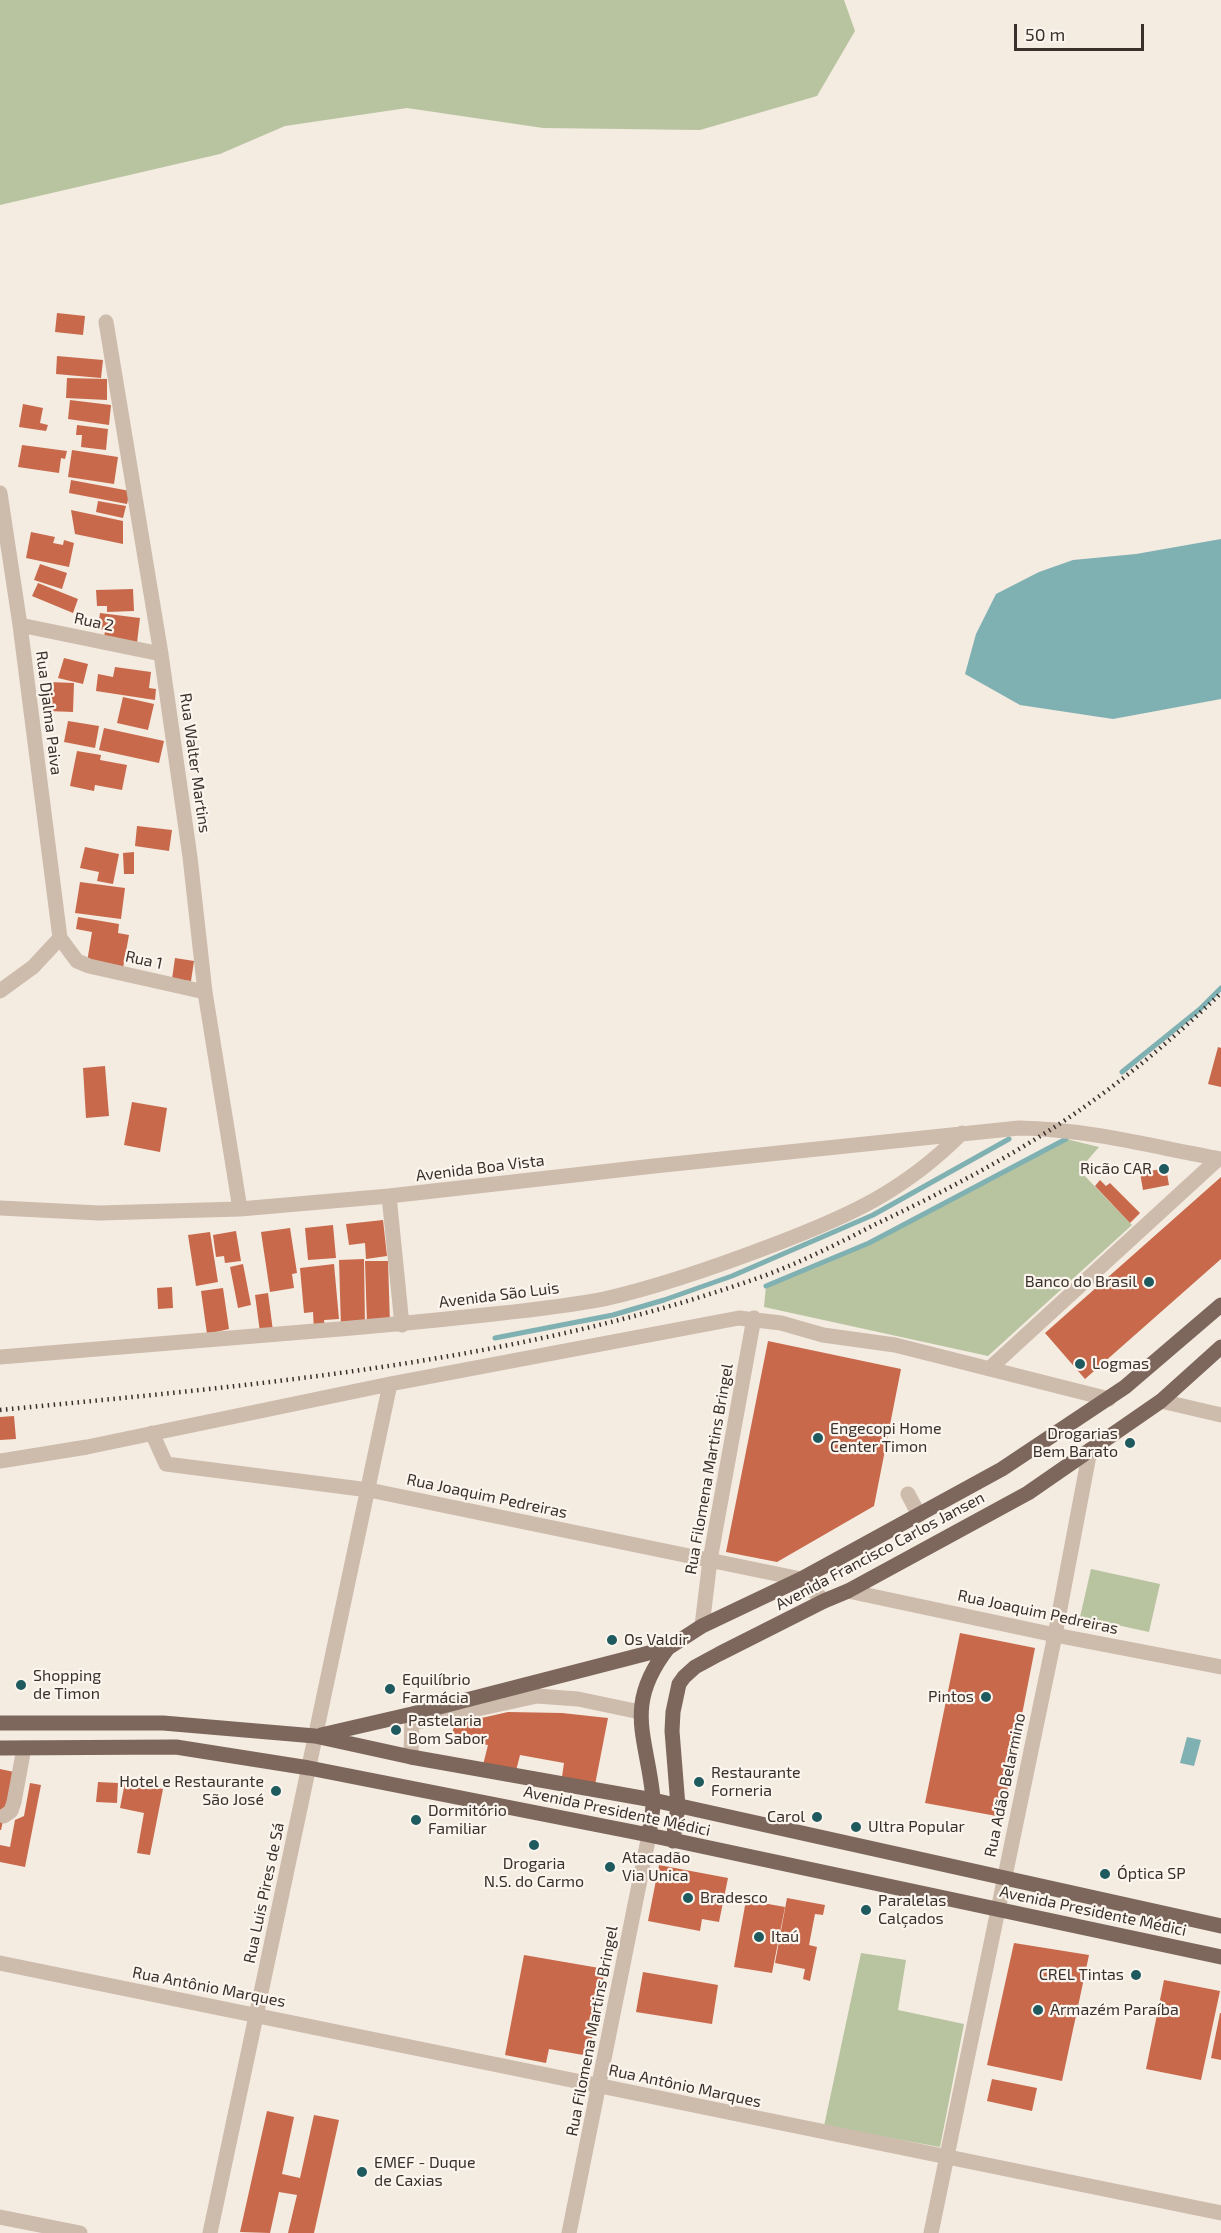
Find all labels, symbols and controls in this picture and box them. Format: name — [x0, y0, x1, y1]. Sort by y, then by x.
scale bar — [1017, 12, 1148, 50]
text: 50 m — [1025, 23, 1065, 45]
street label: Rua 2 — [72, 608, 116, 636]
street label: Rua Djalma Paiva — [32, 650, 66, 776]
street label: Rua Walter Martins — [176, 692, 214, 834]
street label: Rua 1 — [124, 947, 164, 973]
street label: Avenida Boa Vista — [415, 1151, 545, 1185]
place label: Ricão CAR — [1080, 1159, 1152, 1179]
marker: Ricão CAR — [1157, 1162, 1171, 1176]
place label: Banco do Brasil — [1025, 1272, 1137, 1292]
marker: Banco do Brasil — [1142, 1275, 1156, 1289]
street label: Avenida São Luis — [438, 1278, 560, 1312]
place label: Logmas — [1092, 1354, 1149, 1374]
marker: Logmas — [1073, 1357, 1087, 1371]
street label: Rua Filomena Martins Bringel — [681, 1362, 737, 1576]
place label: Engecopi Home Center Timon — [830, 1419, 942, 1457]
place label: Drogarias Bem Barato — [1033, 1424, 1118, 1462]
marker: Engecopi Home Center Timon — [811, 1431, 825, 1445]
marker: Drogarias Bem Barato — [1123, 1436, 1137, 1450]
street label: Rua Joaquim Pedreiras — [405, 1470, 569, 1522]
street label: Avenida Francisco Carlos Jansen — [772, 1488, 988, 1614]
street label: Rua Joaquim Pedreiras — [956, 1586, 1120, 1638]
place label: Os Valdir — [624, 1630, 689, 1650]
marker: Os Valdir — [605, 1633, 619, 1647]
place label: Shopping de Timon — [33, 1666, 101, 1704]
place label: Equilíbrio Farmácia — [402, 1670, 470, 1708]
marker: Shopping de Timon — [14, 1678, 28, 1692]
marker: Equilíbrio Farmácia — [383, 1682, 397, 1696]
place label: Pintos — [928, 1687, 974, 1707]
marker: Pintos — [979, 1690, 993, 1704]
place label: Pastelaria Bom Sabor — [408, 1711, 487, 1749]
street label: Rua Adão Belarmino — [980, 1711, 1030, 1859]
marker: Pastelaria Bom Sabor — [389, 1723, 403, 1737]
place label: Restaurante Forneria — [711, 1763, 801, 1801]
place label: Hotel e Restaurante São José — [119, 1772, 264, 1810]
marker: Restaurante Forneria — [692, 1775, 706, 1789]
street label: Avenida Presidente Médici — [522, 1782, 712, 1840]
marker: Hotel e Restaurante São José — [269, 1784, 283, 1798]
place label: Dormitório Familiar — [428, 1801, 507, 1839]
place label: Carol — [767, 1807, 805, 1827]
marker: Carol — [810, 1810, 824, 1824]
marker: Dormitório Familiar — [409, 1813, 423, 1827]
place label: Ultra Popular — [868, 1817, 965, 1837]
marker: Ultra Popular — [849, 1820, 863, 1834]
street label: Rua Luis Pires de Sá — [240, 1821, 288, 1965]
marker: Drogaria N.S. do Carmo — [527, 1838, 541, 1852]
place label: Atacadão Via Unica — [622, 1848, 690, 1886]
place label: Drogaria N.S. do Carmo — [484, 1854, 584, 1892]
marker: Atacadão Via Unica — [603, 1860, 617, 1874]
place label: Óptica SP — [1117, 1864, 1186, 1884]
marker: Óptica SP — [1098, 1867, 1112, 1881]
street label: Avenida Presidente Médici — [998, 1882, 1188, 1940]
place label: Bradesco — [700, 1888, 768, 1908]
marker: Bradesco — [681, 1891, 695, 1905]
place label: Paralelas Calçados — [878, 1891, 946, 1929]
marker: Paralelas Calçados — [859, 1903, 873, 1917]
street label: Rua Filomena Martins Bringel — [562, 1924, 622, 2138]
place label: Itaú — [771, 1927, 799, 1947]
marker: Itaú — [752, 1930, 766, 1944]
street label: Rua Antônio Marques — [131, 1963, 287, 2011]
place label: CREL Tintas — [1039, 1965, 1124, 1985]
marker: CREL Tintas — [1129, 1968, 1143, 1982]
place label: Armazém Paraíba — [1050, 2000, 1179, 2020]
marker: Armazém Paraíba — [1031, 2003, 1045, 2017]
street label: Rua Antônio Marques — [607, 2060, 763, 2112]
place label: EMEF - Duque de Caxias — [374, 2153, 475, 2191]
marker: EMEF - Duque de Caxias — [355, 2165, 369, 2179]

